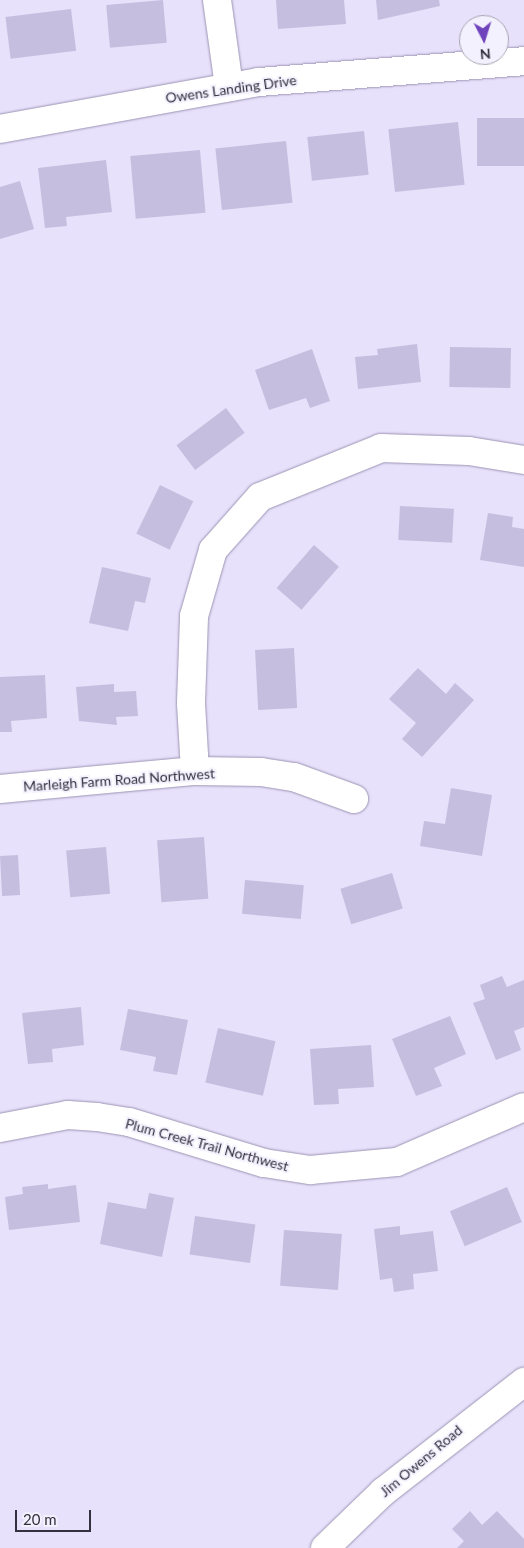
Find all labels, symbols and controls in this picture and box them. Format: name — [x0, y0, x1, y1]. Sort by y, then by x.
north arrow — [459, 15, 509, 65]
text: N — [479, 46, 491, 63]
street label: Owens Landing Drive — [164, 71, 298, 107]
street label: Marleigh Farm Road Northwest — [23, 765, 215, 795]
street label: Plum Creek Trail Northwest — [123, 1115, 291, 1175]
street label: Jim Owens Road — [376, 1422, 466, 1500]
scale bar — [18, 1500, 94, 1532]
text: 20 m — [23, 1510, 57, 1528]

